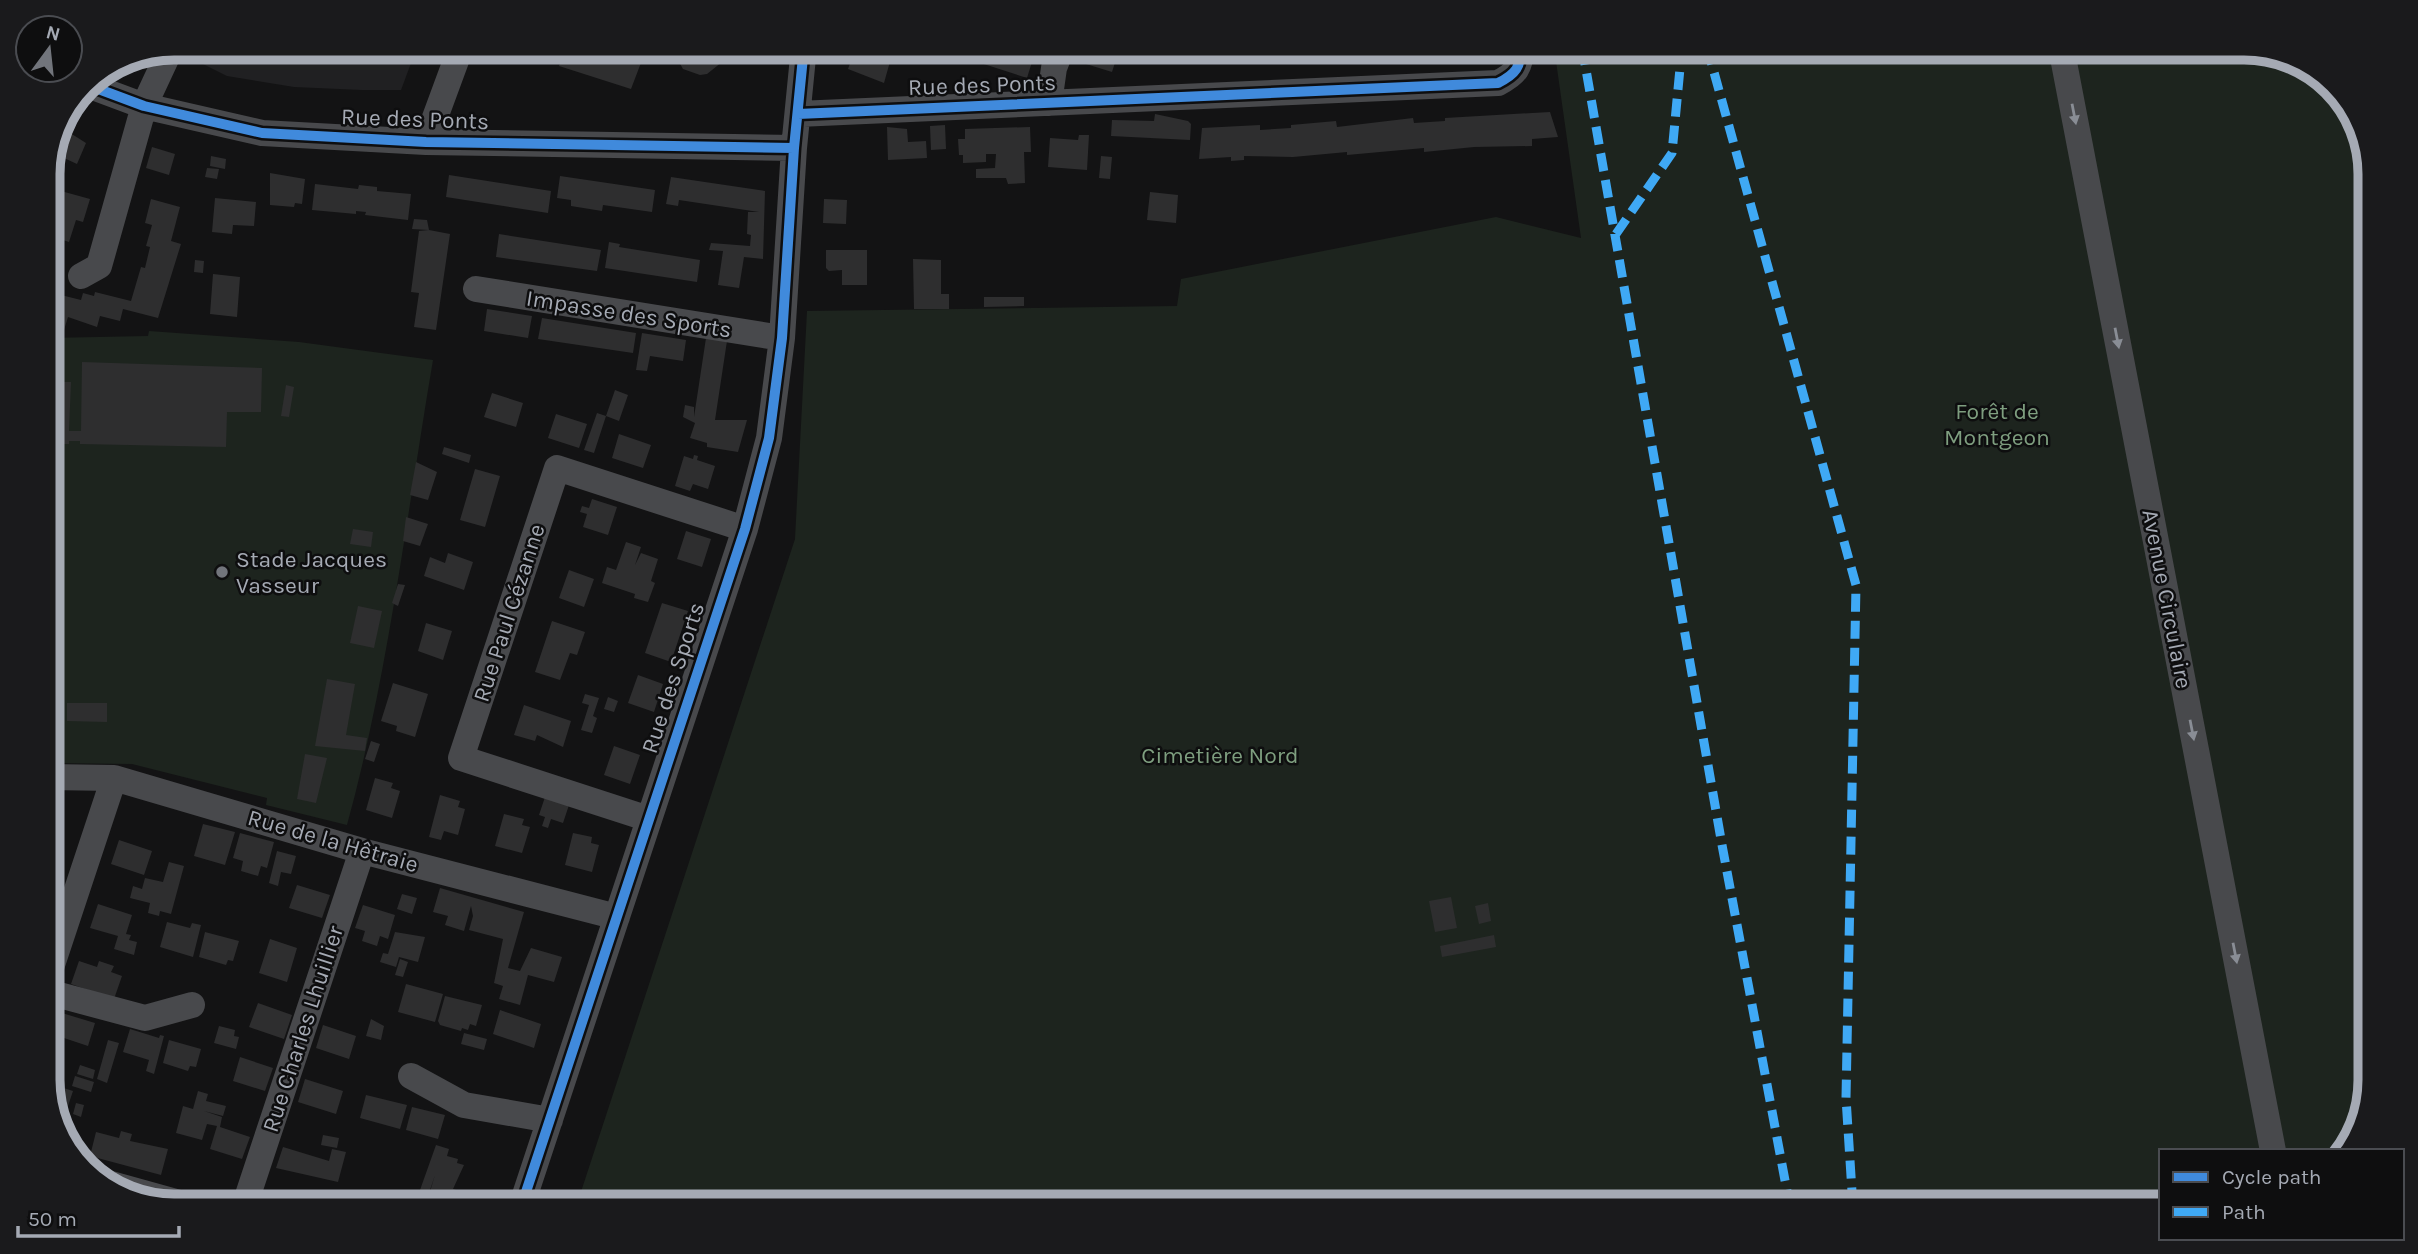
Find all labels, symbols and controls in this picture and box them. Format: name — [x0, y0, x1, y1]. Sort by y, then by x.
north arrow — [14, 14, 84, 84]
text: N — [44, 21, 63, 46]
street label: Rue des Ponts — [907, 69, 1057, 101]
street label: Rue des Ponts — [340, 103, 490, 135]
one-way arrow — [2069, 103, 2080, 125]
street label: Impasse des Sports — [524, 284, 734, 344]
one-way arrow — [2111, 327, 2122, 349]
park label: Forêt de Montgeon — [1944, 398, 2050, 451]
street label: Avenue Circulaire — [2136, 507, 2198, 691]
street label: Rue Paul Cézanne — [467, 521, 551, 705]
place label: Stade Jacques Vasseur — [236, 546, 387, 599]
marker: Stade Jacques Vasseur — [214, 564, 230, 580]
street label: Rue des Sports — [636, 599, 710, 757]
one-way arrow — [2187, 719, 2198, 741]
park label: Cimetière Nord — [1141, 742, 1299, 769]
street label: Rue de la Hêtraie — [245, 804, 421, 878]
street label: Rue Charles Lhuillier — [257, 922, 349, 1136]
one-way arrow — [2229, 942, 2240, 964]
legend — [2159, 1149, 2404, 1240]
text: Cycle path — [2222, 1165, 2322, 1189]
scale bar — [18, 1194, 178, 1238]
text: Path — [2222, 1200, 2266, 1224]
text: 50 m — [28, 1207, 77, 1231]

